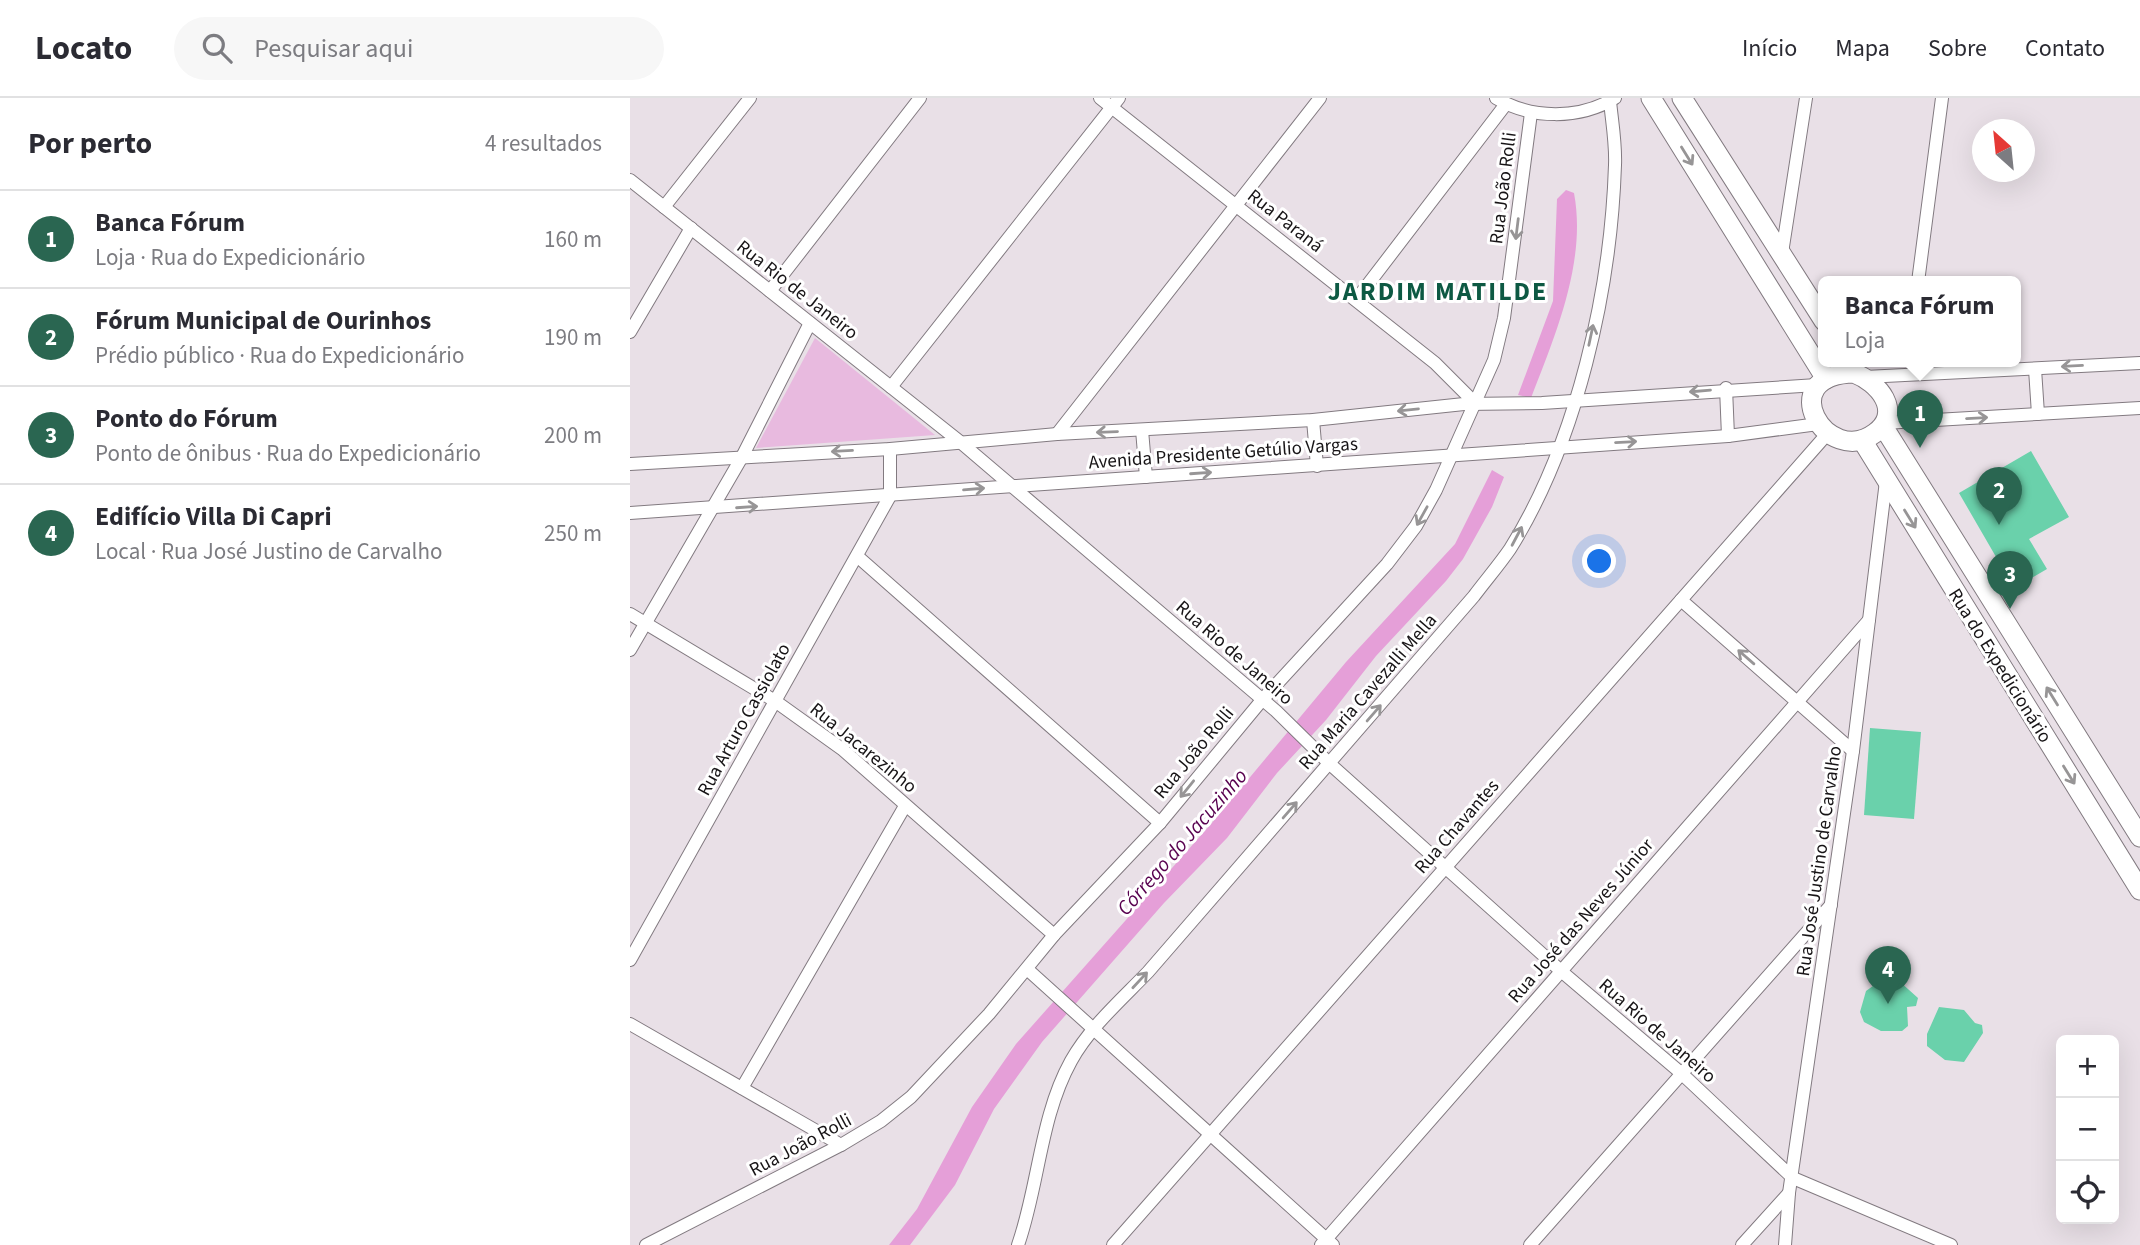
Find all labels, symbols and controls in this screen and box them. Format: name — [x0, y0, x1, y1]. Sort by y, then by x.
search box — [174, 17, 664, 80]
text: Locato — [35, 25, 132, 72]
icon: search — [198, 29, 236, 67]
text: Pesquisar aqui — [254, 30, 413, 67]
text: Início — [1742, 31, 1797, 66]
text: Mapa — [1835, 31, 1890, 66]
text: Sobre — [1928, 31, 1987, 66]
text: Contato — [2025, 31, 2105, 66]
north arrow — [1972, 119, 2035, 182]
text: Por perto — [28, 122, 152, 165]
text: 4 resultados — [485, 127, 602, 160]
street label: Rua João Rolli — [1483, 131, 1524, 246]
one-way arrow — [1681, 146, 1695, 166]
street label: Rua Paraná — [1241, 183, 1329, 259]
text: Banca Fórum — [95, 204, 245, 241]
one-way arrow — [1510, 217, 1523, 240]
text: 1 — [45, 223, 57, 256]
text: 160 m — [544, 223, 602, 256]
street label: Rua Rio de Janeiro — [731, 234, 864, 346]
text: Loja · Rua do Expedicionário — [95, 241, 365, 274]
district label: JARDIM MATILDE — [1328, 273, 1548, 310]
popup — [1818, 276, 2021, 367]
text: Banca Fórum — [1844, 287, 1995, 324]
text: Fórum Municipal de Ourinhos — [95, 302, 431, 339]
text: 2 — [45, 321, 57, 354]
text: 190 m — [544, 321, 602, 354]
one-way arrow — [1585, 324, 1599, 347]
text: Loja — [1844, 324, 1885, 357]
text: Prédio público · Rua do Expedicionário — [95, 339, 464, 372]
one-way arrow — [2061, 360, 2084, 373]
one-way arrow — [1689, 385, 1712, 398]
pin: 1 — [1897, 390, 1943, 448]
text: Ponto do Fórum — [95, 400, 278, 437]
one-way arrow — [1397, 404, 1419, 417]
one-way arrow — [1965, 411, 1988, 424]
text: 3 — [45, 419, 57, 452]
text: 200 m — [544, 419, 602, 452]
one-way arrow — [1096, 425, 1119, 438]
street label: Avenida Presidente Getúlio Vargas — [1088, 431, 1359, 476]
one-way arrow — [1614, 435, 1637, 448]
text: Ponto de ônibus · Rua do Expedicionário — [95, 437, 481, 470]
one-way arrow — [831, 445, 854, 458]
one-way arrow — [1189, 467, 1212, 480]
pin: 2 — [1976, 467, 2022, 525]
one-way arrow — [962, 482, 985, 495]
text: Edifício Villa Di Capri — [95, 498, 332, 535]
one-way arrow — [735, 500, 758, 513]
one-way arrow — [1414, 505, 1428, 525]
one-way arrow — [1903, 509, 1917, 529]
text: 4 — [45, 517, 57, 550]
text: 250 m — [544, 517, 602, 550]
one-way arrow — [1511, 526, 1524, 547]
text: Local · Rua José Justino de Carvalho — [95, 535, 442, 568]
your location — [1582, 544, 1616, 578]
pin: 3 — [1987, 551, 2033, 609]
street label: Rua do Expedicionário — [1941, 583, 2058, 748]
street label: Rua Rio de Janeiro — [1169, 594, 1299, 712]
street label: Rua Maria Cavezalli Mella — [1293, 608, 1444, 776]
street label: Rua Arturo Cassiolato — [691, 639, 797, 801]
one-way arrow — [1737, 649, 1755, 665]
one-way arrow — [2044, 686, 2058, 706]
street label: Rua Jacarezinho — [804, 696, 922, 800]
street label: Rua João Rolli — [1148, 701, 1241, 805]
one-way arrow — [1366, 704, 1382, 722]
street label: Rua José Justino de Carvalho — [1790, 744, 1849, 978]
water label: Córrego do Jacuzinho — [1110, 762, 1254, 922]
one-way arrow — [2061, 765, 2076, 784]
street label: Rua Chavantes — [1408, 774, 1506, 880]
one-way arrow — [1179, 780, 1195, 798]
one-way arrow — [1282, 801, 1298, 819]
street label: Rua José das Neves Júnior — [1502, 833, 1661, 1009]
pin: 4 — [1865, 946, 1911, 1004]
one-way arrow — [1131, 972, 1148, 989]
street label: Rua Rio de Janeiro — [1592, 972, 1722, 1090]
map controls — [2056, 1035, 2119, 1224]
button: + — [2056, 1035, 2119, 1098]
button: − — [2056, 1098, 2119, 1161]
street label: Rua João Rolli — [745, 1107, 857, 1184]
button: locate — [2056, 1161, 2119, 1224]

